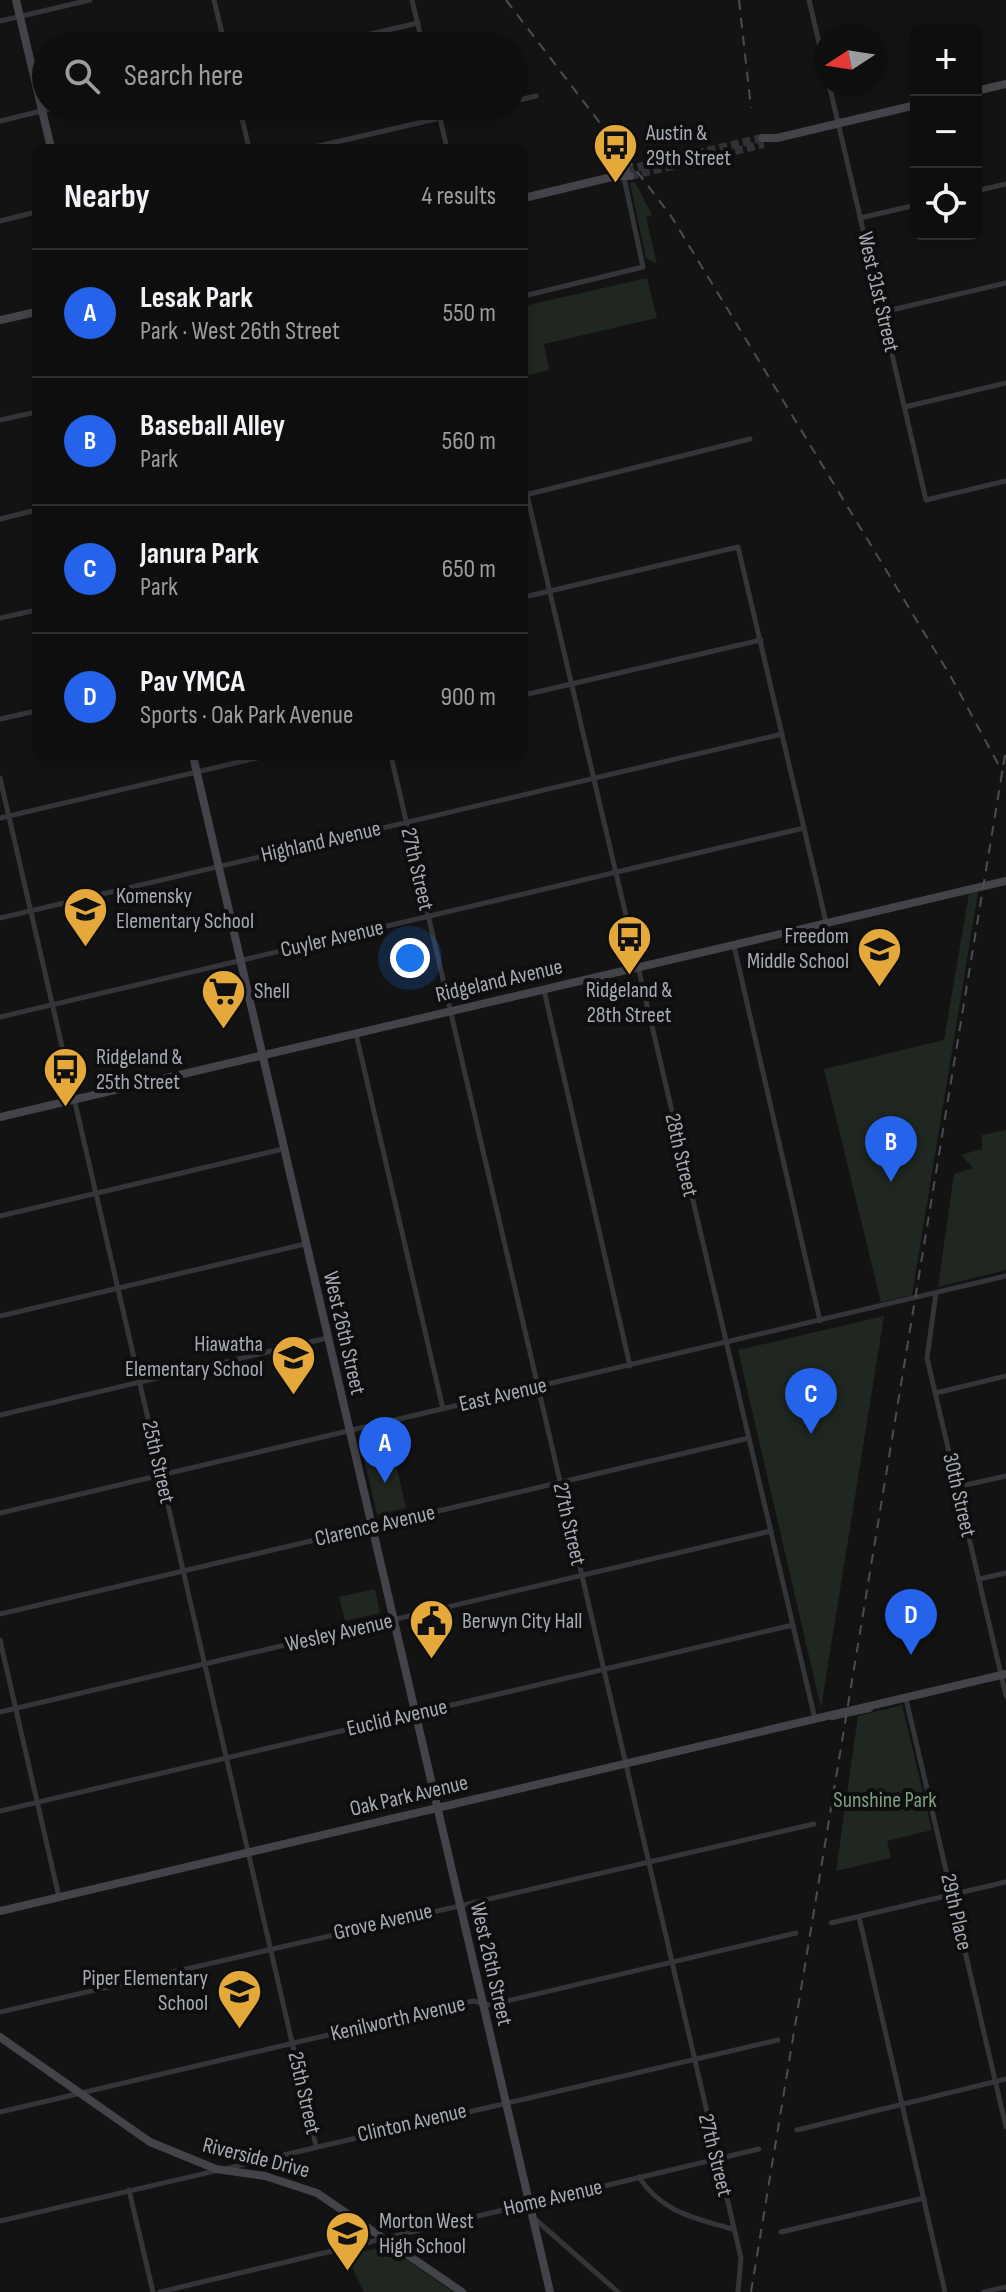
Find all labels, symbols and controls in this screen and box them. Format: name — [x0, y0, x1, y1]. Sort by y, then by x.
north arrow — [814, 24, 886, 96]
map controls — [910, 24, 982, 240]
button: + — [910, 24, 982, 96]
search box — [32, 32, 528, 120]
icon: search — [60, 54, 104, 98]
text: Search here — [124, 58, 243, 94]
button: − — [910, 96, 982, 168]
place label: Austin & 29th Street — [645, 120, 731, 172]
bus stop icon: Austin & 29th Street — [591, 122, 639, 185]
button: locate — [910, 168, 982, 240]
text: Nearby — [64, 176, 150, 217]
text: 4 results — [421, 181, 496, 212]
street label: West 31st Street — [851, 229, 905, 355]
text: Lesak Park — [140, 280, 253, 316]
text: A — [84, 298, 96, 329]
text: 550 m — [443, 298, 496, 329]
text: Park · West 26th Street — [140, 316, 340, 347]
text: Baseball Alley — [140, 408, 285, 444]
text: B — [84, 426, 96, 457]
text: 560 m — [442, 426, 496, 457]
text: Park — [140, 444, 178, 475]
text: Janura Park — [140, 536, 259, 572]
text: C — [83, 554, 97, 585]
text: 650 m — [442, 554, 496, 585]
text: Park — [140, 572, 178, 603]
text: Pav YMCA — [140, 664, 245, 700]
text: D — [83, 682, 97, 713]
text: 900 m — [440, 682, 496, 713]
text: Sports · Oak Park Avenue — [140, 700, 353, 731]
street label: Highland Avenue — [259, 815, 383, 869]
street label: 27th Street — [394, 825, 440, 913]
place label: Komensky Elementary School — [116, 883, 254, 935]
school or university icon: Komensky Elementary School — [61, 885, 109, 948]
bus stop icon: Ridgeland & 28th Street — [605, 913, 653, 976]
street label: Cuyler Avenue — [278, 914, 386, 964]
place label: Freedom Middle School — [747, 923, 849, 975]
school or university icon: Freedom Middle School — [856, 925, 904, 988]
your location — [390, 938, 430, 978]
street label: Ridgeland Avenue — [433, 953, 565, 1009]
supermarket icon: Shell — [199, 967, 247, 1030]
place label: Ridgeland & 28th Street — [586, 977, 672, 1029]
place label: Shell — [254, 978, 290, 1005]
place label: Ridgeland & 25th Street — [96, 1044, 183, 1096]
bus stop icon: Ridgeland & 25th Street — [41, 1046, 89, 1109]
street label: 28th Street — [658, 1111, 704, 1200]
pin: B — [865, 1116, 917, 1182]
street label: West 26th Street — [317, 1269, 371, 1398]
place label: Hiawatha Elementary School — [125, 1331, 263, 1383]
school or university icon: Hiawatha Elementary School — [270, 1333, 318, 1396]
pin: C — [785, 1368, 837, 1434]
street label: East Avenue — [457, 1372, 549, 1418]
pin: A — [359, 1417, 411, 1483]
street label: 25th Street — [135, 1418, 181, 1506]
street label: 30th Street — [936, 1451, 982, 1540]
street label: 27th Street — [546, 1480, 592, 1568]
street label: Clarence Avenue — [312, 1499, 438, 1553]
pin: D — [885, 1589, 937, 1655]
public building icon: Berwyn City Hall — [407, 1597, 455, 1660]
street label: Wesley Avenue — [283, 1608, 395, 1658]
place label: Berwyn City Hall — [462, 1608, 582, 1635]
street label: Euclid Avenue — [344, 1693, 450, 1743]
street label: Oak Park Avenue — [347, 1769, 471, 1823]
park label: Sunshine Park — [833, 1787, 937, 1814]
street label: 29th Place — [934, 1871, 978, 1953]
street label: Grove Avenue — [331, 1898, 435, 1946]
street label: West 26th Street — [464, 1900, 518, 2029]
place label: Piper Elementary School — [82, 1965, 209, 2017]
school or university icon: Piper Elementary School — [215, 1967, 263, 2030]
street label: Kenilworth Avenue — [328, 1990, 468, 2048]
street label: 25th Street — [281, 2049, 327, 2137]
street label: Clinton Avenue — [355, 2097, 469, 2149]
street label: 27th Street — [692, 2111, 738, 2199]
street label: Riverside Drive — [200, 2132, 312, 2184]
street label: Home Avenue — [501, 2174, 605, 2222]
place label: Morton West High School — [379, 2208, 474, 2260]
school or university icon: Morton West High School — [324, 2210, 372, 2273]

